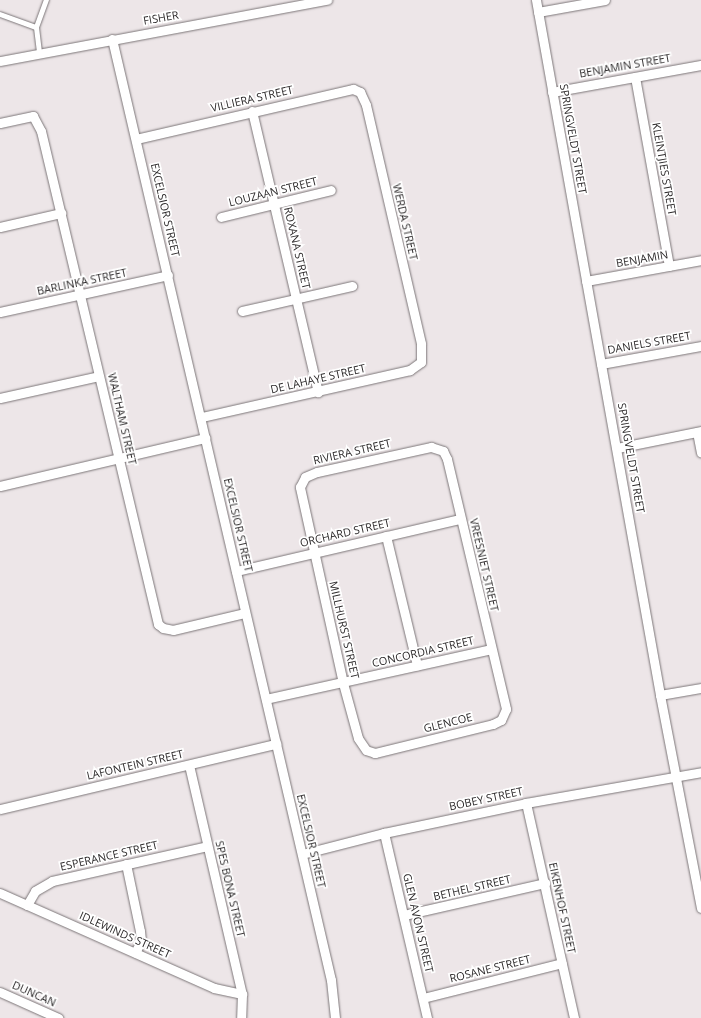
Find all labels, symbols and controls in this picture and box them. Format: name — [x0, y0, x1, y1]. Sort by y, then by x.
street label: FISHER — [142, 8, 180, 28]
street label: BENJAMIN STREET — [578, 51, 672, 81]
street label: VILLIERA STREET — [210, 83, 294, 115]
street label: SPRINGVELDT STREET — [557, 83, 589, 195]
street label: KLEINTJIES STREET — [649, 121, 679, 217]
street label: EXCELSIOR STREET — [148, 162, 182, 258]
street label: LOUZAAN STREET — [227, 175, 319, 209]
street label: WERDA STREET — [390, 183, 420, 261]
street label: ROXANA STREET — [281, 206, 313, 290]
street label: BENJAMIN — [615, 248, 669, 270]
street label: BARLINKA STREET — [36, 266, 128, 298]
street label: DANIELS STREET — [606, 329, 692, 357]
street label: DE LAHAYE STREET — [269, 362, 367, 396]
street label: WALTHAM STREET — [105, 372, 139, 466]
street label: SPRINGVELDT STREET — [615, 402, 647, 514]
street label: RIVIERA STREET — [312, 437, 392, 467]
street label: EXCELSIOR STREET — [221, 477, 255, 573]
street label: ORCHARD STREET — [299, 516, 391, 550]
street label: VREESNIET STREET — [467, 517, 501, 613]
street label: MILLHURST STREET — [326, 580, 362, 680]
street label: CONCORDIA STREET — [371, 634, 475, 670]
street label: GLENCOE — [422, 711, 474, 735]
street label: LAFONTEIN STREET — [85, 747, 185, 783]
street label: BOBEY STREET — [448, 785, 524, 813]
street label: EXCELSIOR STREET — [294, 793, 328, 889]
street label: ESPERANCE STREET — [59, 838, 159, 874]
street label: SPES BONA STREET — [212, 839, 248, 939]
street label: EIKENHOF STREET — [546, 861, 578, 955]
street label: GLEN AVON STREET — [400, 872, 436, 974]
street label: BETHEL STREET — [432, 873, 512, 903]
street label: IDLEWINDS STREET — [77, 909, 173, 961]
street label: ROSANE STREET — [448, 953, 532, 985]
street label: DUNCAN — [10, 979, 58, 1009]

